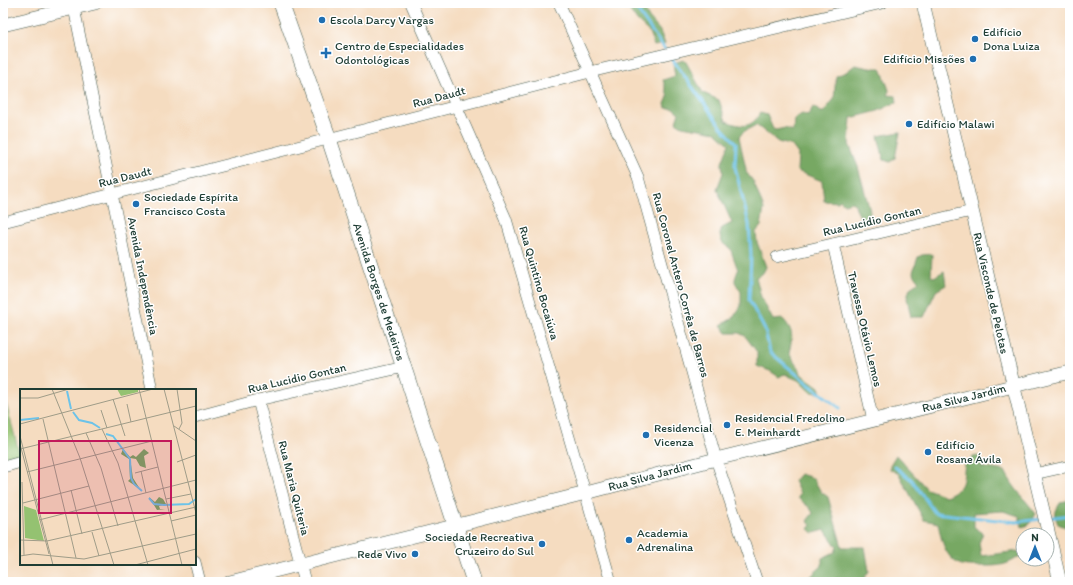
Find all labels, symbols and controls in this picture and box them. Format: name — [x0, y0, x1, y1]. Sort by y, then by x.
place label: Escola Darcy Vargas — [330, 13, 434, 27]
marker: Escola Darcy Vargas — [317, 15, 327, 25]
place label: Edifício Dona Luiza — [983, 25, 1040, 53]
marker: Edifício Dona Luiza — [970, 34, 980, 44]
place label: Centro de Especialidades Odontológicas — [335, 39, 464, 67]
marker: Centro de Especialidades Odontológicas — [320, 47, 332, 59]
place label: Edifício Missões — [883, 52, 965, 66]
marker: Edifício Missões — [968, 54, 978, 64]
street label: Rua Daudt — [411, 83, 467, 111]
place label: Edifício Malawi — [917, 117, 995, 131]
marker: Edifício Malawi — [904, 119, 914, 129]
street label: Rua Daudt — [97, 164, 153, 190]
place label: Sociedade Espírita Francisco Costa — [144, 190, 238, 218]
street label: Rua Coronel Antero Corrêa de Barros — [650, 191, 712, 379]
marker: Sociedade Espírita Francisco Costa — [131, 199, 141, 209]
street label: Rua Lucidio Gontan — [822, 203, 923, 239]
street label: Avenida Independência — [125, 216, 161, 337]
street label: Avenida Borges de Medeiros — [350, 221, 408, 363]
street label: Rua Quintino Bocaiúva — [516, 224, 562, 342]
street label: Rua Visconde de Pelotas — [970, 231, 1012, 355]
street label: Travessa Otávio Lemos — [845, 270, 885, 388]
street label: Rua Lucidio Gontan — [247, 360, 348, 396]
street label: Rua Silva Jardim — [921, 381, 1008, 415]
inset map — [20, 389, 196, 565]
place label: Residencial Fredolino E. Meinhardt — [735, 411, 845, 439]
marker: Residencial Fredolino E. Meinhardt — [722, 420, 732, 430]
place label: Residencial Vicenza — [654, 421, 713, 449]
marker: Residencial Vicenza — [641, 430, 651, 440]
place label: Edifício Rosane Ávila — [936, 438, 1001, 466]
street label: Rua Maria Quiteria — [275, 439, 313, 538]
marker: Edifício Rosane Ávila — [923, 447, 933, 457]
street label: Rua Silva Jardim — [607, 458, 694, 494]
place label: Academia Adrenalina — [637, 526, 694, 554]
north arrow — [1015, 527, 1055, 567]
place label: Sociedade Recreativa Cruzeiro do Sul — [425, 530, 535, 558]
text: N — [1031, 531, 1039, 544]
marker: Academia Adrenalina — [624, 535, 634, 545]
marker: Sociedade Recreativa Cruzeiro do Sul — [537, 539, 547, 549]
place label: Rede Vivo — [357, 547, 407, 561]
marker: Rede Vivo — [410, 549, 420, 559]

